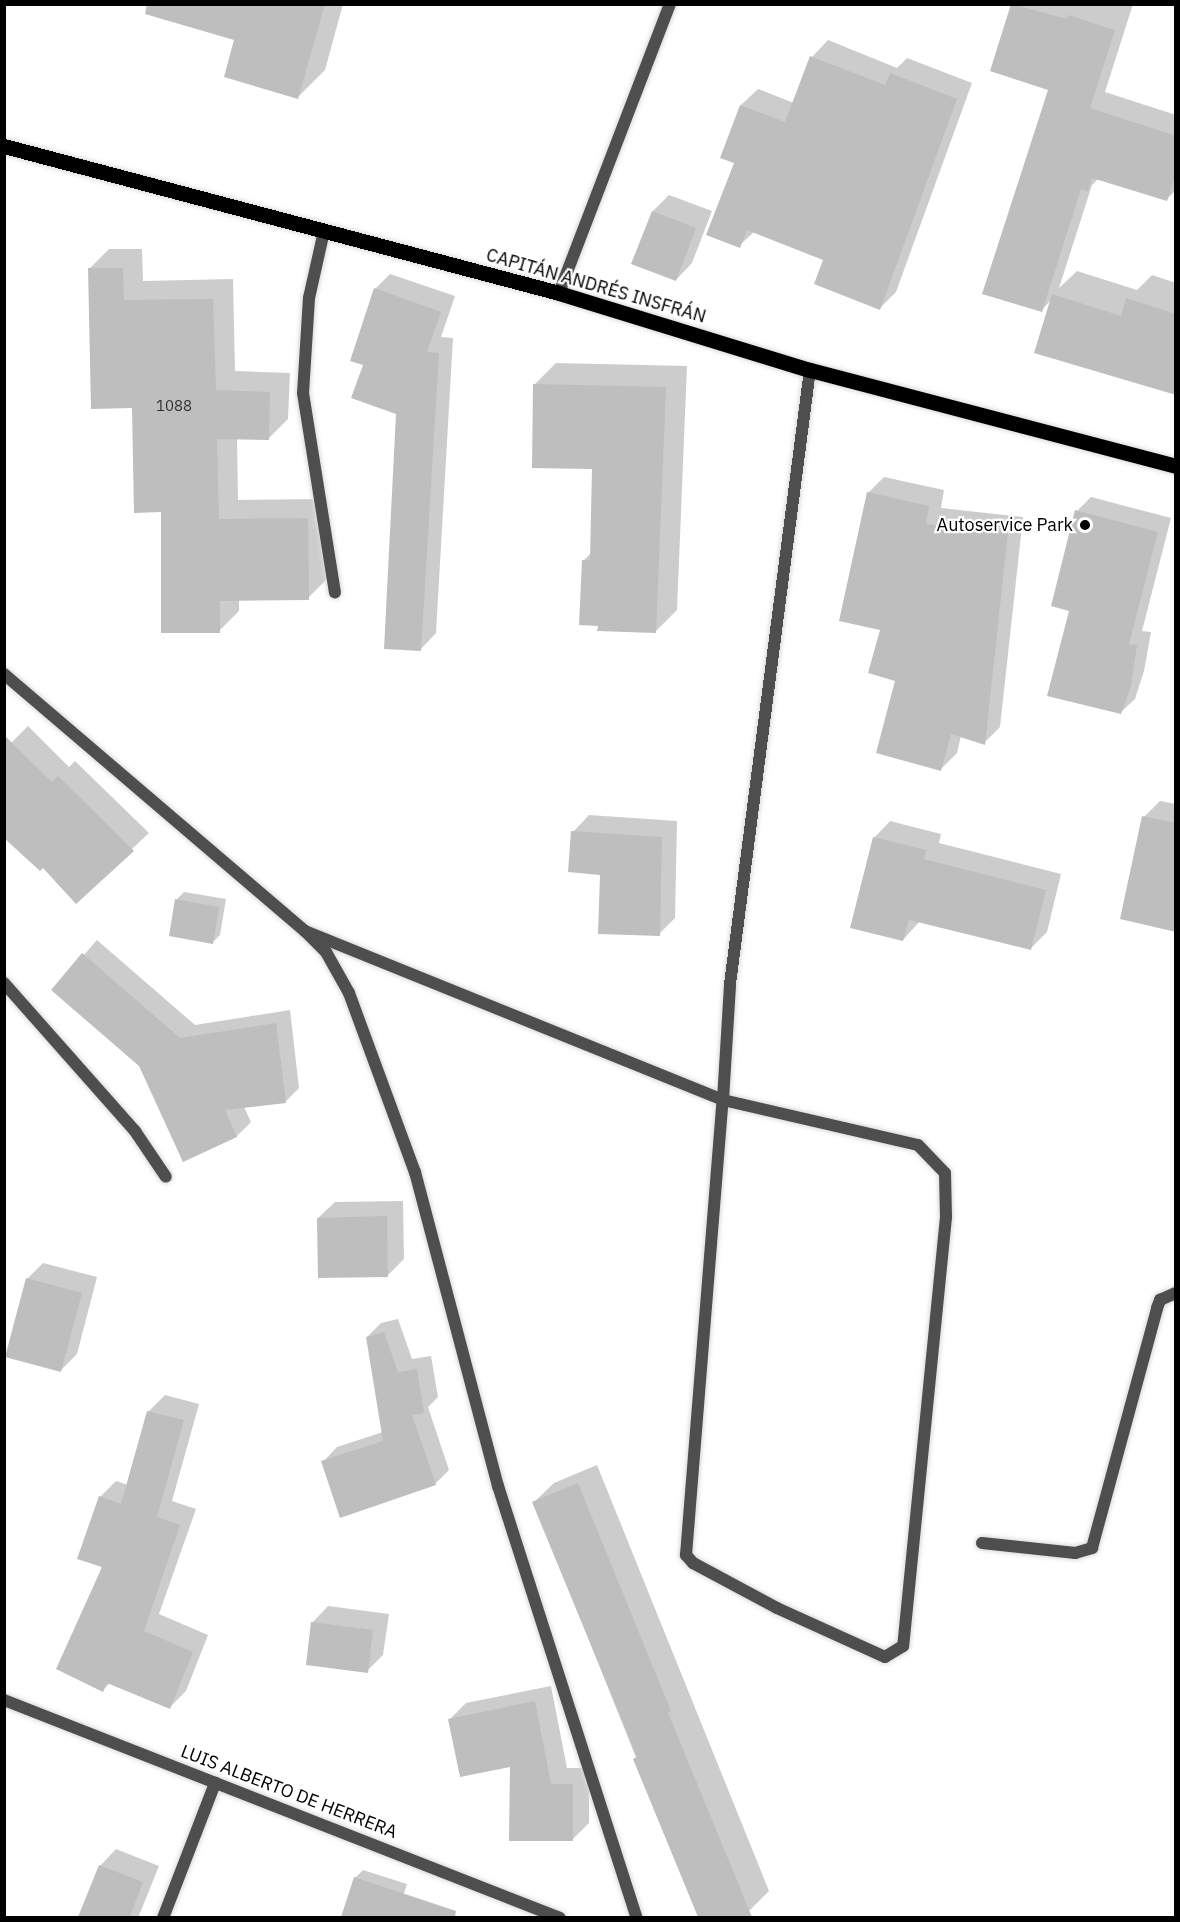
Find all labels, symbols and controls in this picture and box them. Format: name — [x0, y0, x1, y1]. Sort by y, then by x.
street label: CAPITÁN ANDRÉS INSFRÁN — [484, 244, 708, 328]
house number: 1088 — [156, 397, 192, 415]
place label: Autoservice Park — [937, 514, 1073, 536]
marker: Autoservice Park — [1078, 518, 1092, 532]
street label: LUIS ALBERTO DE HERRERA — [178, 1741, 400, 1843]

